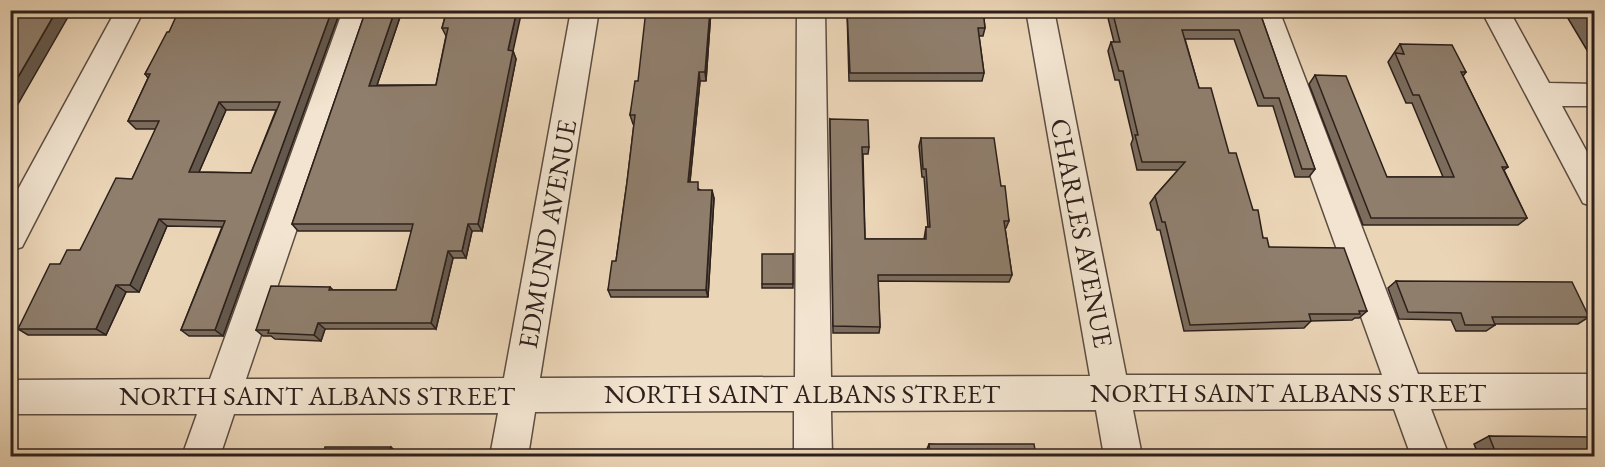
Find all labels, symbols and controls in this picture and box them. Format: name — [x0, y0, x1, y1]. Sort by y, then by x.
street label: CHARLES AVENUE — [1043, 115, 1121, 351]
street label: EDMUND AVENUE — [510, 117, 584, 351]
street label: NORTH SAINT ALBANS STREET — [1090, 375, 1487, 410]
street label: NORTH SAINT ALBANS STREET — [604, 376, 1001, 411]
street label: NORTH SAINT ALBANS STREET — [119, 378, 516, 413]

